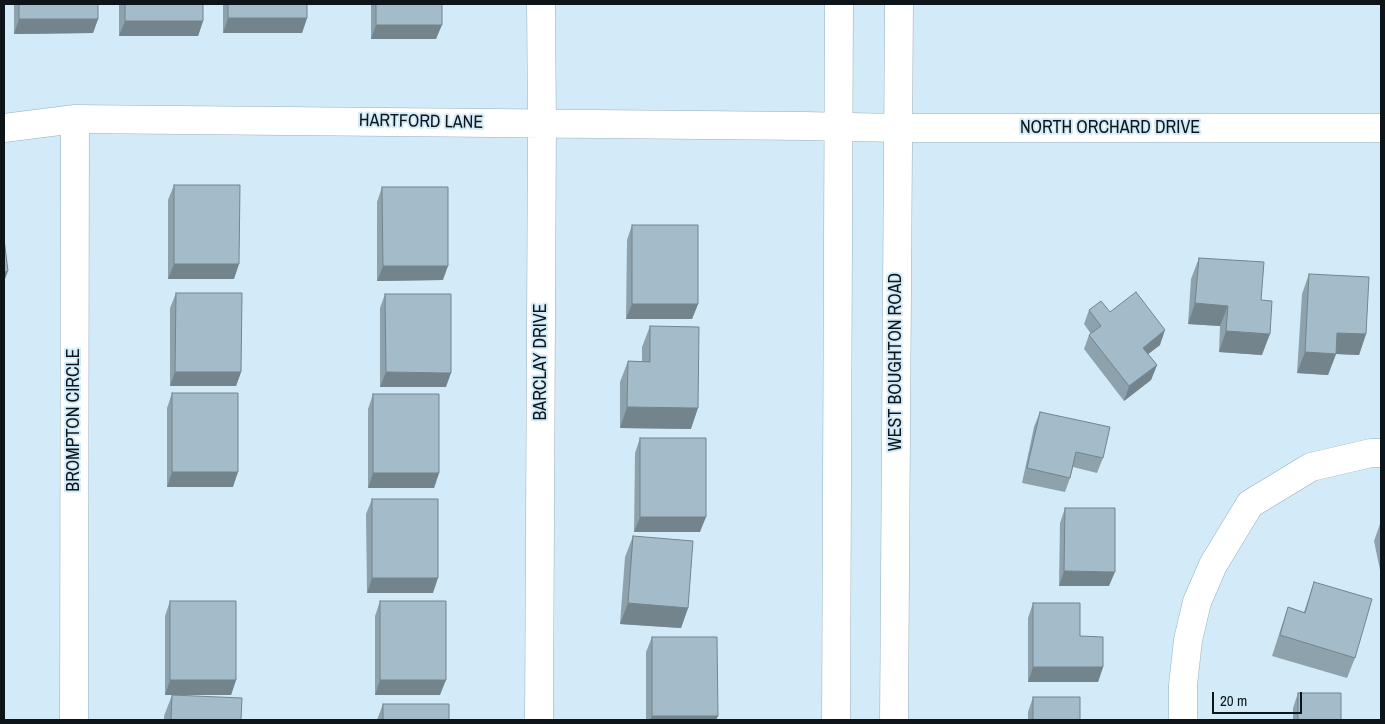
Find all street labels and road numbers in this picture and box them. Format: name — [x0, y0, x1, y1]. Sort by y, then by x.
street label: HARTFORD LANE — [359, 110, 483, 134]
street label: NORTH ORCHARD DRIVE — [1020, 117, 1200, 139]
street label: WEST BOUGHTON ROAD — [885, 273, 907, 451]
street label: BARCLAY DRIVE — [530, 303, 552, 421]
street label: BROMPTON CIRCLE — [63, 348, 85, 492]

